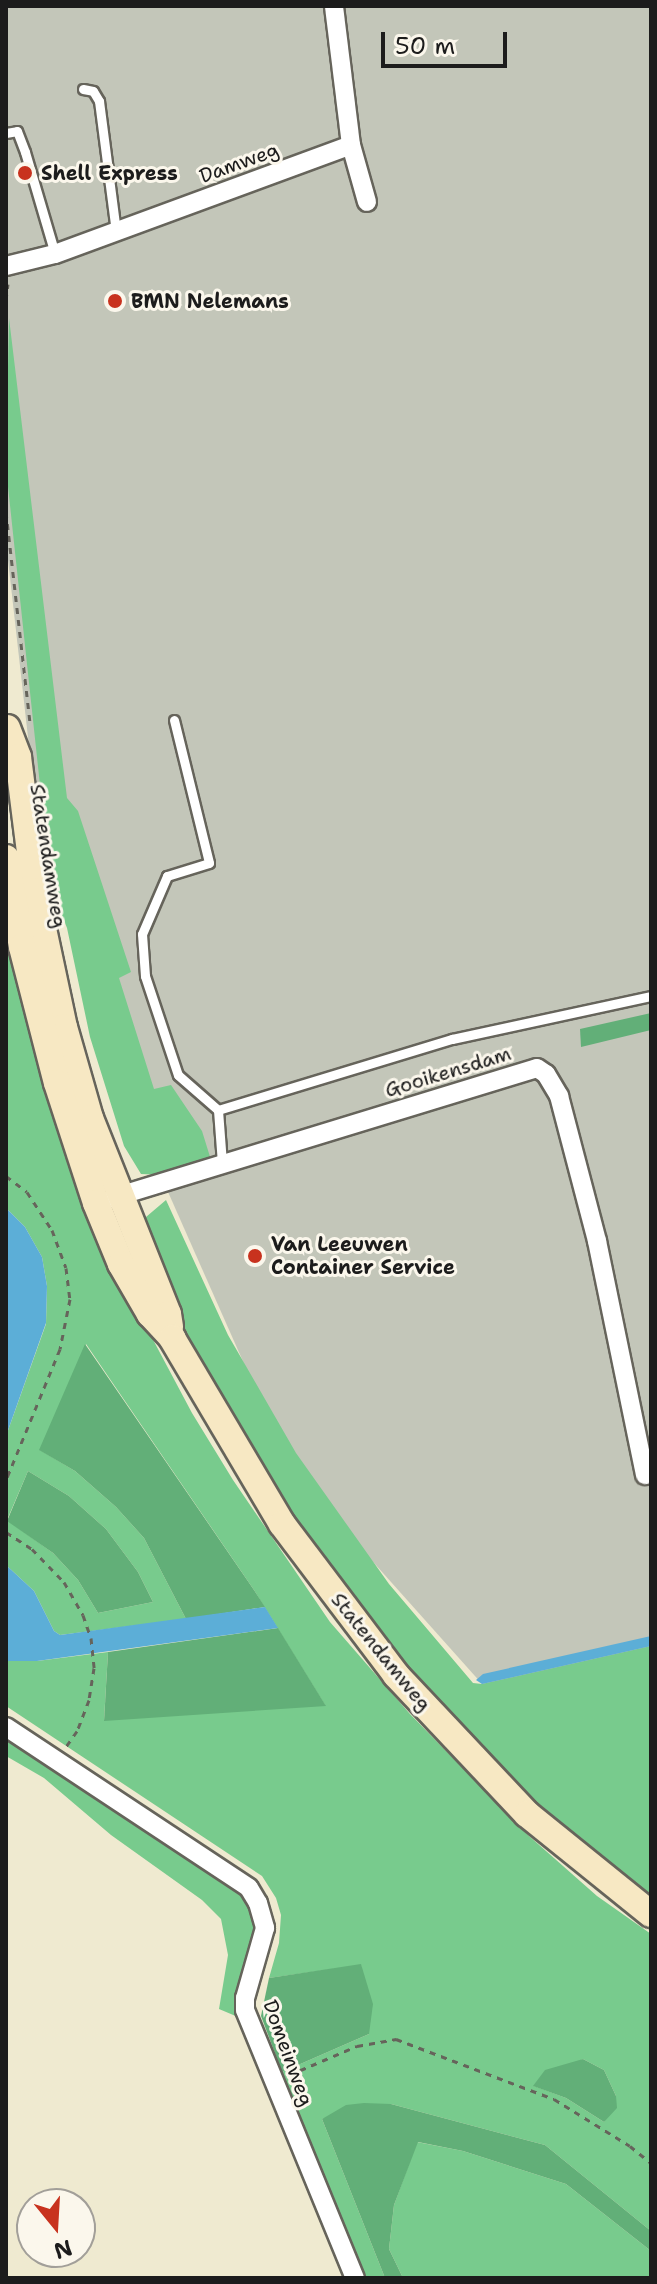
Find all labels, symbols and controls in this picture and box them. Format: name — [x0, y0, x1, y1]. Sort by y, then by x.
scale bar — [385, 16, 511, 66]
text: 50 m — [395, 30, 455, 62]
street label: Damweg — [196, 138, 282, 188]
place label: Shell Express — [41, 161, 178, 185]
marker: Shell Express — [16, 164, 34, 182]
place label: BMN Nelemans — [131, 289, 289, 313]
marker: BMN Nelemans — [106, 292, 124, 310]
street label: Statendamweg — [25, 782, 71, 930]
street label: Gooikensdam — [382, 1041, 514, 1103]
place label: Van Leeuwen Container Service — [271, 1232, 455, 1279]
marker: Van Leeuwen Container Service — [246, 1247, 264, 1265]
street label: Statendamweg — [326, 1588, 436, 1716]
street label: Domeinweg — [258, 1997, 318, 2109]
north arrow — [16, 2188, 96, 2268]
text: N — [50, 2233, 76, 2266]

